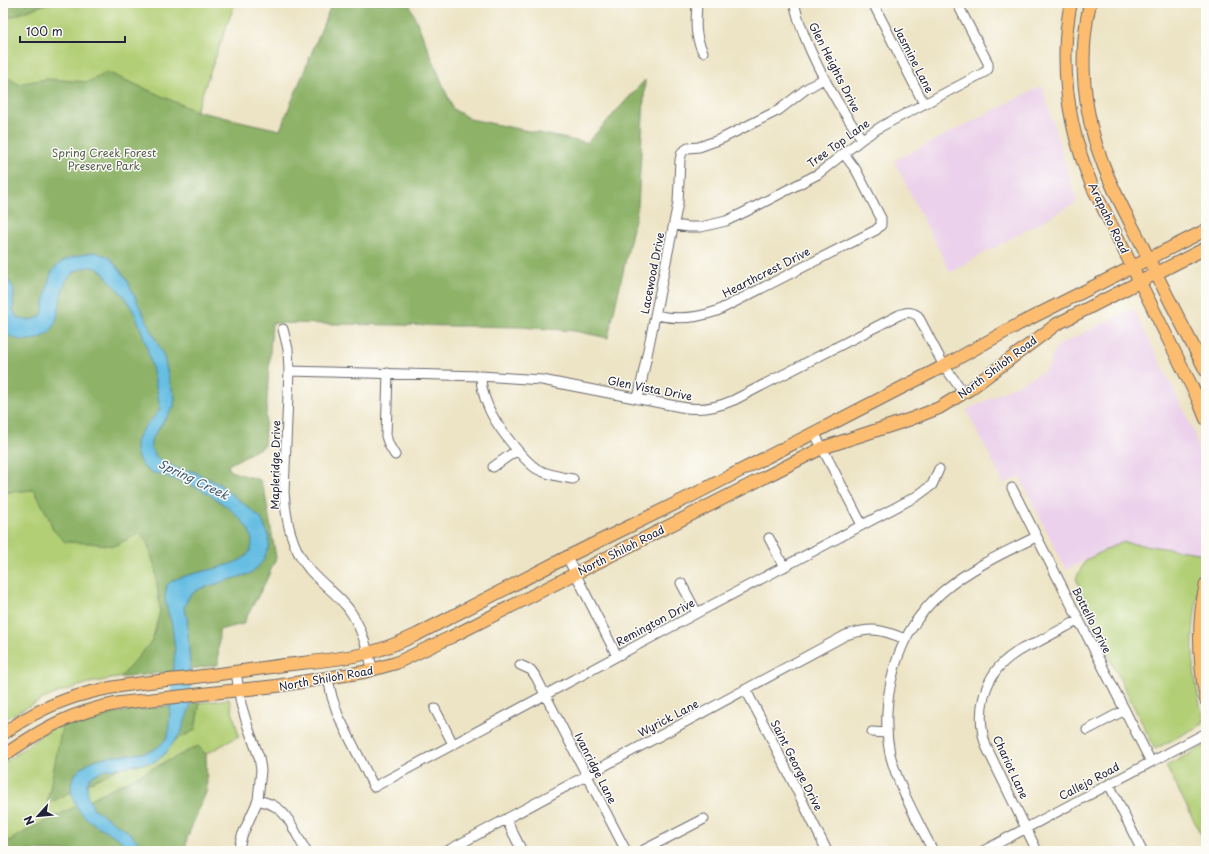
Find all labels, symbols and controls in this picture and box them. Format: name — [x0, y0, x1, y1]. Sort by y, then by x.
scale bar — [20, 18, 125, 44]
street label: Glen Heights Drive — [805, 19, 865, 115]
text: 100 m — [26, 22, 63, 40]
street label: Jasmine Lane — [890, 22, 938, 96]
street label: Tree Top Lane — [803, 114, 873, 172]
park label: Spring Creek Forest Preserve Park — [52, 144, 157, 174]
street label: Arapaho Road — [1084, 180, 1134, 256]
street label: Lacewood Drive — [636, 231, 668, 315]
street label: Hearthcrest Drive — [719, 242, 813, 301]
street label: North Shiloh Road — [954, 331, 1040, 403]
street label: Glen Vista Drive — [606, 371, 694, 405]
street label: Mapleridge Drive — [266, 420, 284, 510]
water label: Spring Creek — [156, 454, 233, 504]
street label: North Shiloh Road — [575, 521, 667, 579]
street label: Bottello Drive — [1068, 584, 1116, 656]
street label: Remington Drive — [613, 594, 698, 650]
street label: North Shiloh Road — [278, 661, 374, 695]
street label: Wyrick Lane — [635, 695, 702, 741]
street label: Saint George Drive — [767, 716, 827, 814]
street label: Ivanridge Lane — [571, 729, 621, 807]
street label: Chariot Lane — [989, 732, 1033, 802]
street label: Callejo Road — [1056, 758, 1122, 804]
north arrow — [18, 796, 58, 836]
text: N — [19, 813, 38, 829]

